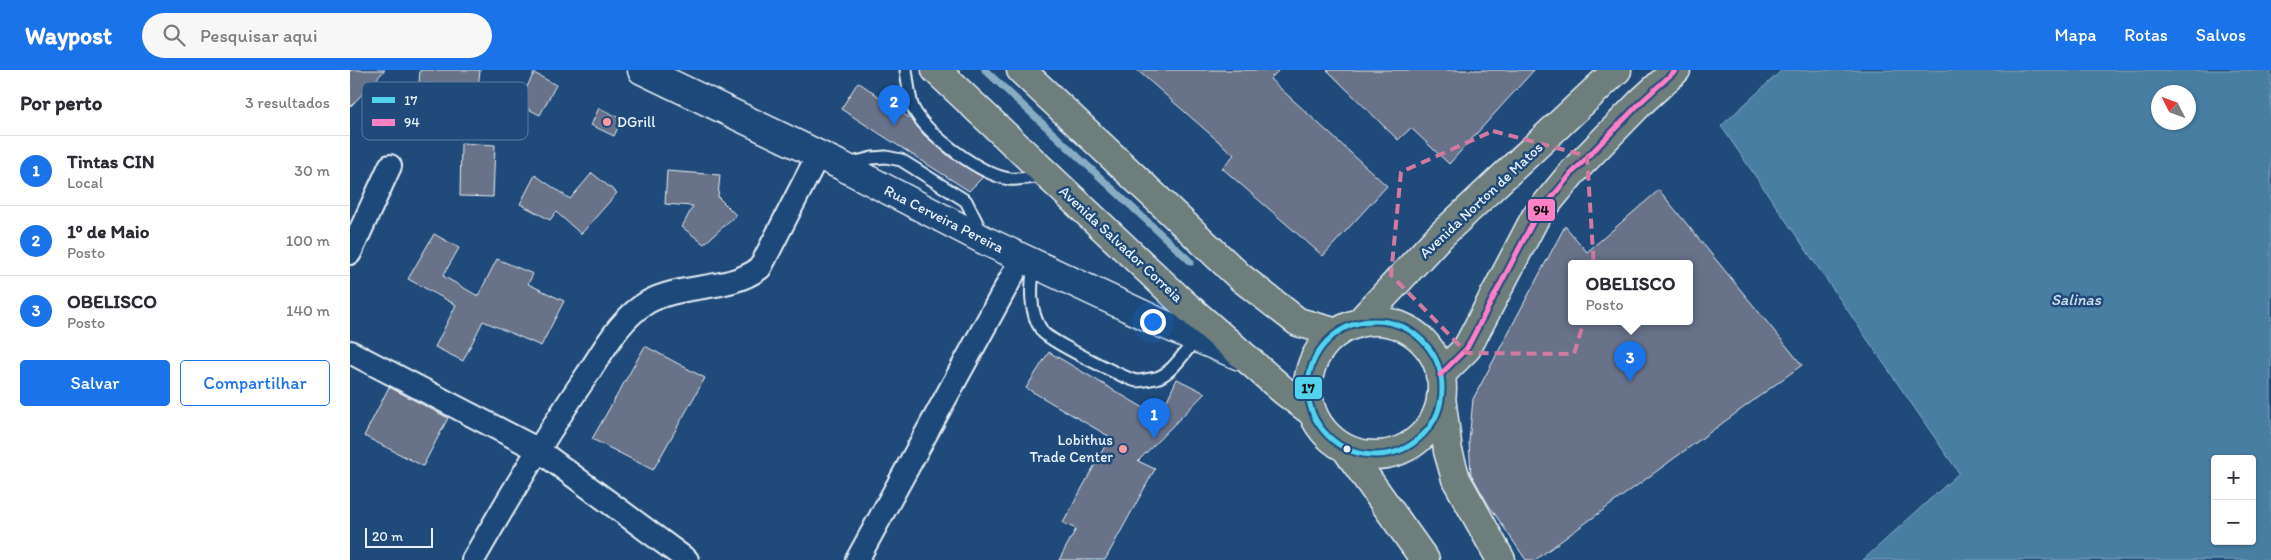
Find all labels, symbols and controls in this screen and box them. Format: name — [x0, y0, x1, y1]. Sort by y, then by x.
search box — [142, 13, 492, 58]
text: Waypost — [25, 21, 112, 50]
icon: search — [160, 21, 188, 49]
text: Pesquisar aqui — [200, 24, 318, 47]
text: Mapa — [2054, 24, 2096, 46]
text: Rotas — [2124, 24, 2168, 46]
text: Salvos — [2196, 24, 2246, 46]
legend — [362, 82, 528, 140]
pin: 2 — [878, 85, 910, 126]
north arrow — [2151, 85, 2196, 130]
text: Por perto — [20, 90, 102, 115]
text: 17 — [404, 92, 417, 109]
text: 3 resultados — [245, 93, 330, 112]
place label: DGrill — [617, 113, 656, 131]
text: 94 — [404, 114, 420, 131]
marker: DGrill — [601, 116, 613, 128]
street label: Avenida Norton de Matos — [1416, 138, 1547, 262]
text: Tintas CIN — [67, 150, 155, 173]
text: 1 — [32, 161, 40, 180]
text: 30 m — [294, 161, 330, 180]
text: Local — [67, 173, 103, 192]
street label: Rua Cerveira Pereira — [881, 181, 1007, 257]
street label: Avenida Salvador Correia — [1056, 182, 1187, 306]
line badge: 94 — [1527, 198, 1556, 222]
text: 94 — [1533, 202, 1549, 219]
text: 1º de Maio — [67, 220, 149, 243]
text: 2 — [32, 231, 40, 250]
text: 100 m — [286, 231, 330, 250]
text: Posto — [67, 243, 105, 262]
popup — [1568, 260, 1693, 325]
text: OBELISCO — [1585, 272, 1676, 295]
text: OBELISCO — [67, 290, 157, 313]
water label: Salinas — [2051, 290, 2102, 309]
text: Posto — [1585, 295, 1624, 314]
text: 3 — [32, 301, 40, 320]
text: 140 m — [286, 301, 330, 320]
your location — [1140, 309, 1166, 335]
text: Posto — [67, 313, 105, 332]
pin: 3 — [1614, 341, 1646, 382]
button: Salvar — [20, 360, 170, 406]
button: Compartilhar — [180, 360, 330, 406]
line badge: 17 — [1294, 376, 1323, 400]
text: 17 — [1301, 380, 1315, 397]
pin: 1 — [1138, 398, 1170, 439]
place label: Lobithus Trade Center — [1030, 431, 1113, 466]
marker: Lobithus Trade Center — [1117, 443, 1129, 455]
unlabelled marker — [1342, 444, 1352, 454]
map controls — [2211, 455, 2256, 545]
button: + — [2211, 455, 2256, 500]
button: − — [2211, 500, 2256, 545]
scale bar — [365, 525, 432, 548]
text: 20 m — [372, 528, 403, 545]

